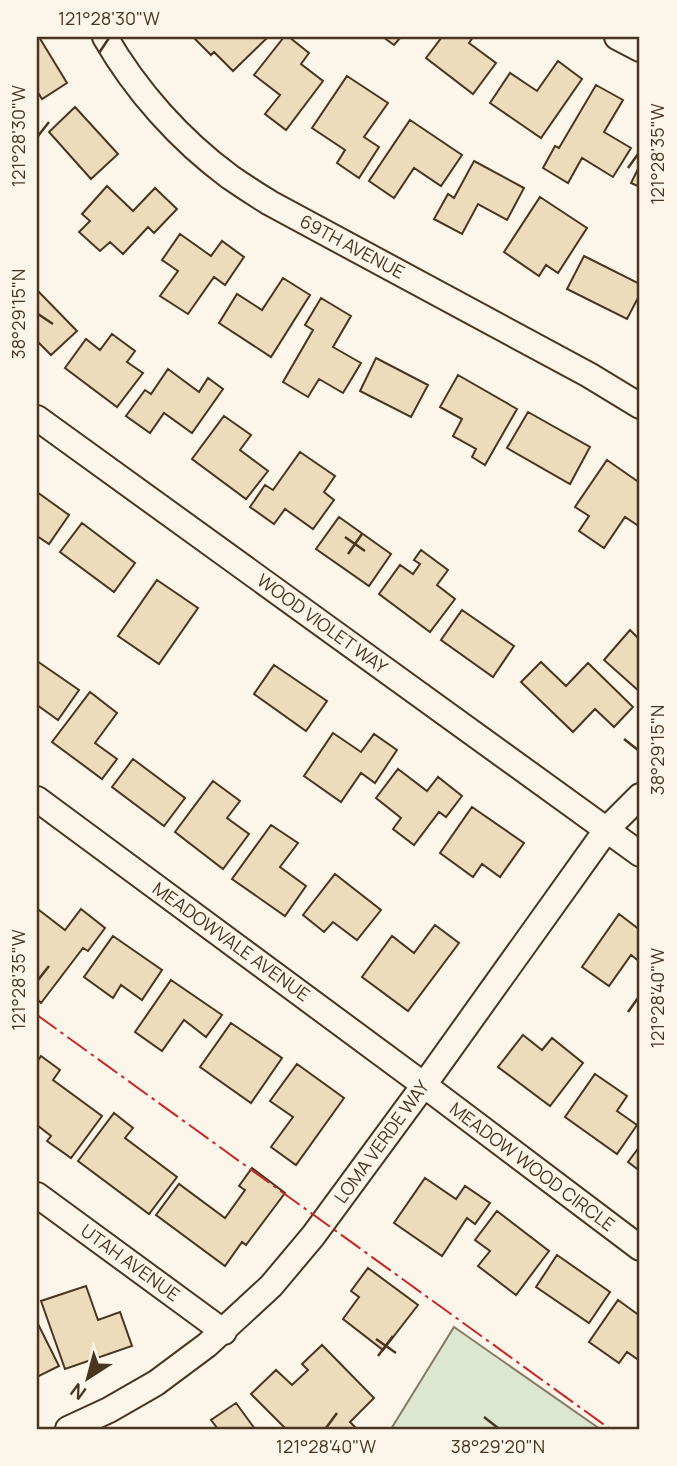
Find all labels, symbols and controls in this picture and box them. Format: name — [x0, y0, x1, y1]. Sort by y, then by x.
text: 121°28'30"W — [58, 6, 160, 30]
text: 121°28'30"W — [6, 85, 30, 187]
text: 121°28'35"W — [645, 103, 669, 205]
street label: 69TH AVENUE — [296, 208, 409, 284]
text: 38°29'15"N — [6, 269, 30, 359]
street label: WOOD VIOLET WAY — [253, 568, 393, 679]
text: 38°29'15"N — [645, 705, 669, 795]
street label: MEADOWVALE AVENUE — [148, 876, 315, 1006]
text: 121°28'35"W — [6, 929, 30, 1031]
text: 121°28'40"W — [645, 948, 669, 1048]
street label: LOMA VERDE WAY — [328, 1074, 434, 1208]
street label: MEADOW WOOD CIRCLE — [445, 1096, 620, 1236]
street label: UTAH AVENUE — [76, 1218, 185, 1306]
north arrow — [52, 1344, 122, 1414]
text: N — [65, 1377, 91, 1406]
text: 121°28'40"W — [276, 1434, 376, 1458]
text: 38°29'20"N — [451, 1434, 545, 1458]

